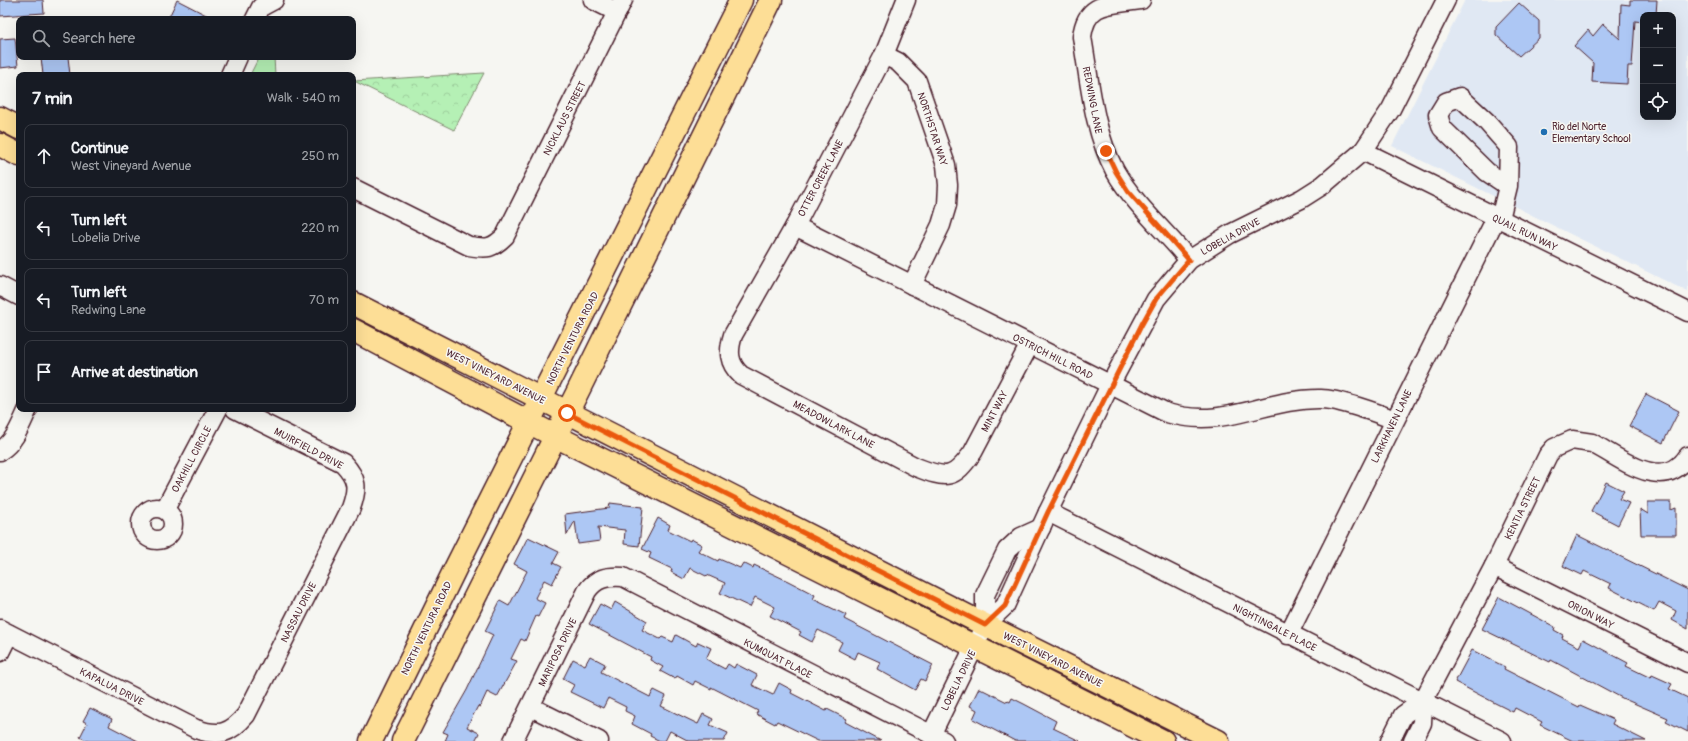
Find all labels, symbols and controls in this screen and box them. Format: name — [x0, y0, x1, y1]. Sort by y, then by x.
map controls — [1640, 12, 1676, 120]
button: + — [1640, 12, 1676, 48]
search box — [16, 16, 356, 60]
icon: search — [30, 27, 52, 49]
text: Search here — [62, 29, 135, 48]
button: − — [1640, 48, 1676, 84]
street label: REDWING LANE — [1080, 66, 1104, 135]
street label: NICKLAUS STREET — [541, 79, 589, 158]
button: locate — [1640, 84, 1676, 120]
text: 7 min — [32, 88, 72, 109]
text: Walk · 540 m — [267, 90, 340, 106]
street label: NORTHSTAR WAY — [915, 91, 950, 168]
place label: Rio del Norte Elementary School — [1552, 121, 1631, 145]
marker: Rio del Norte Elementary School — [1539, 127, 1549, 137]
street label: OTTER CREEK LANE — [796, 138, 846, 219]
text: Continue — [71, 139, 129, 158]
route end — [1097, 142, 1115, 160]
icon: ahead — [33, 145, 55, 167]
text: 250 m — [301, 148, 339, 164]
text: West Vineyard Avenue — [71, 158, 191, 174]
text: Turn left — [71, 211, 127, 230]
street label: QUAIL RUN WAY — [1490, 212, 1559, 254]
street label: LOBELIA DRIVE — [1199, 216, 1262, 258]
icon: left — [33, 217, 55, 239]
text: 220 m — [301, 220, 339, 236]
text: Lobelia Drive — [71, 230, 140, 246]
text: Turn left — [71, 283, 127, 302]
icon: left — [33, 289, 55, 311]
street label: NORTH VENTURA ROAD — [544, 290, 602, 387]
text: 70 m — [309, 292, 339, 308]
text: Redwing Lane — [71, 302, 146, 318]
street label: OSTRICH HILL ROAD — [1010, 331, 1095, 382]
street label: WEST VINEYARD AVENUE — [444, 347, 547, 407]
icon: arrive — [33, 361, 55, 383]
text: Arrive at destination — [71, 363, 198, 382]
street label: LARKHAVEN LANE — [1369, 388, 1415, 465]
street label: MINT WAY — [979, 389, 1011, 434]
street label: MEADOWLARK LANE — [791, 398, 876, 451]
route start — [558, 404, 576, 422]
street label: OAKHILL CIRCLE — [169, 424, 214, 495]
street label: MUIRFIELD DRIVE — [272, 426, 345, 472]
street label: KENTIA STREET — [1503, 475, 1543, 542]
street label: NASSAU DRIVE — [279, 580, 319, 645]
street label: NORTH VENTURA ROAD — [399, 580, 455, 677]
street label: ORION WAY — [1565, 598, 1616, 632]
street label: NIGHTINGALE PLACE — [1231, 602, 1319, 654]
street label: MARIPOSA DRIVE — [536, 616, 580, 689]
street label: WEST VINEYARD AVENUE — [1001, 630, 1104, 690]
street label: KUMQUAT PLACE — [741, 637, 814, 681]
street label: LOBELIA DRIVE — [939, 648, 979, 713]
street label: KAPALUA DRIVE — [77, 666, 146, 708]

